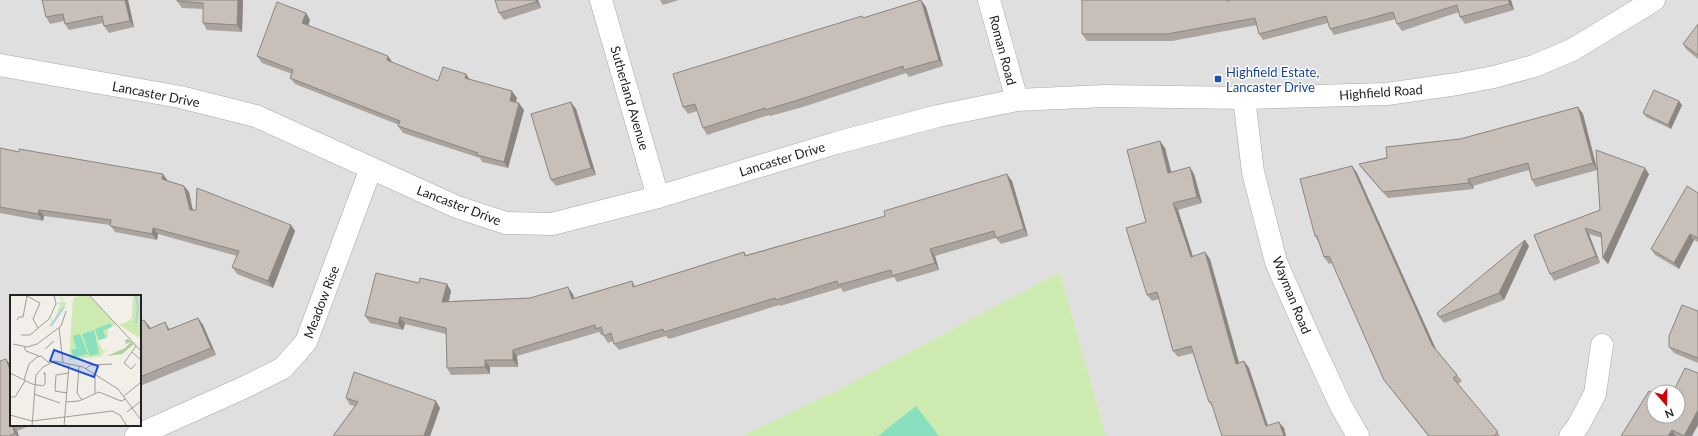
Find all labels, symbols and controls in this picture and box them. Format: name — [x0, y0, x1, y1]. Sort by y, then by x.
street label: Roman Road — [986, 13, 1020, 87]
street label: Sutherland Avenue — [607, 44, 653, 152]
place label: Highfield Estate, Lancaster Drive — [1226, 64, 1319, 95]
marker: Highfield Estate, Lancaster Drive — [1213, 74, 1223, 84]
street label: Lancaster Drive — [111, 78, 201, 110]
street label: Highfield Road — [1339, 81, 1423, 103]
street label: Lancaster Drive — [737, 138, 827, 180]
street label: Lancaster Drive — [415, 182, 504, 228]
street label: Wayman Road — [1269, 254, 1315, 336]
street label: Meadow Rise — [300, 263, 342, 341]
inset map — [10, 295, 141, 426]
north arrow — [1646, 384, 1686, 424]
text: N — [1663, 406, 1676, 421]

